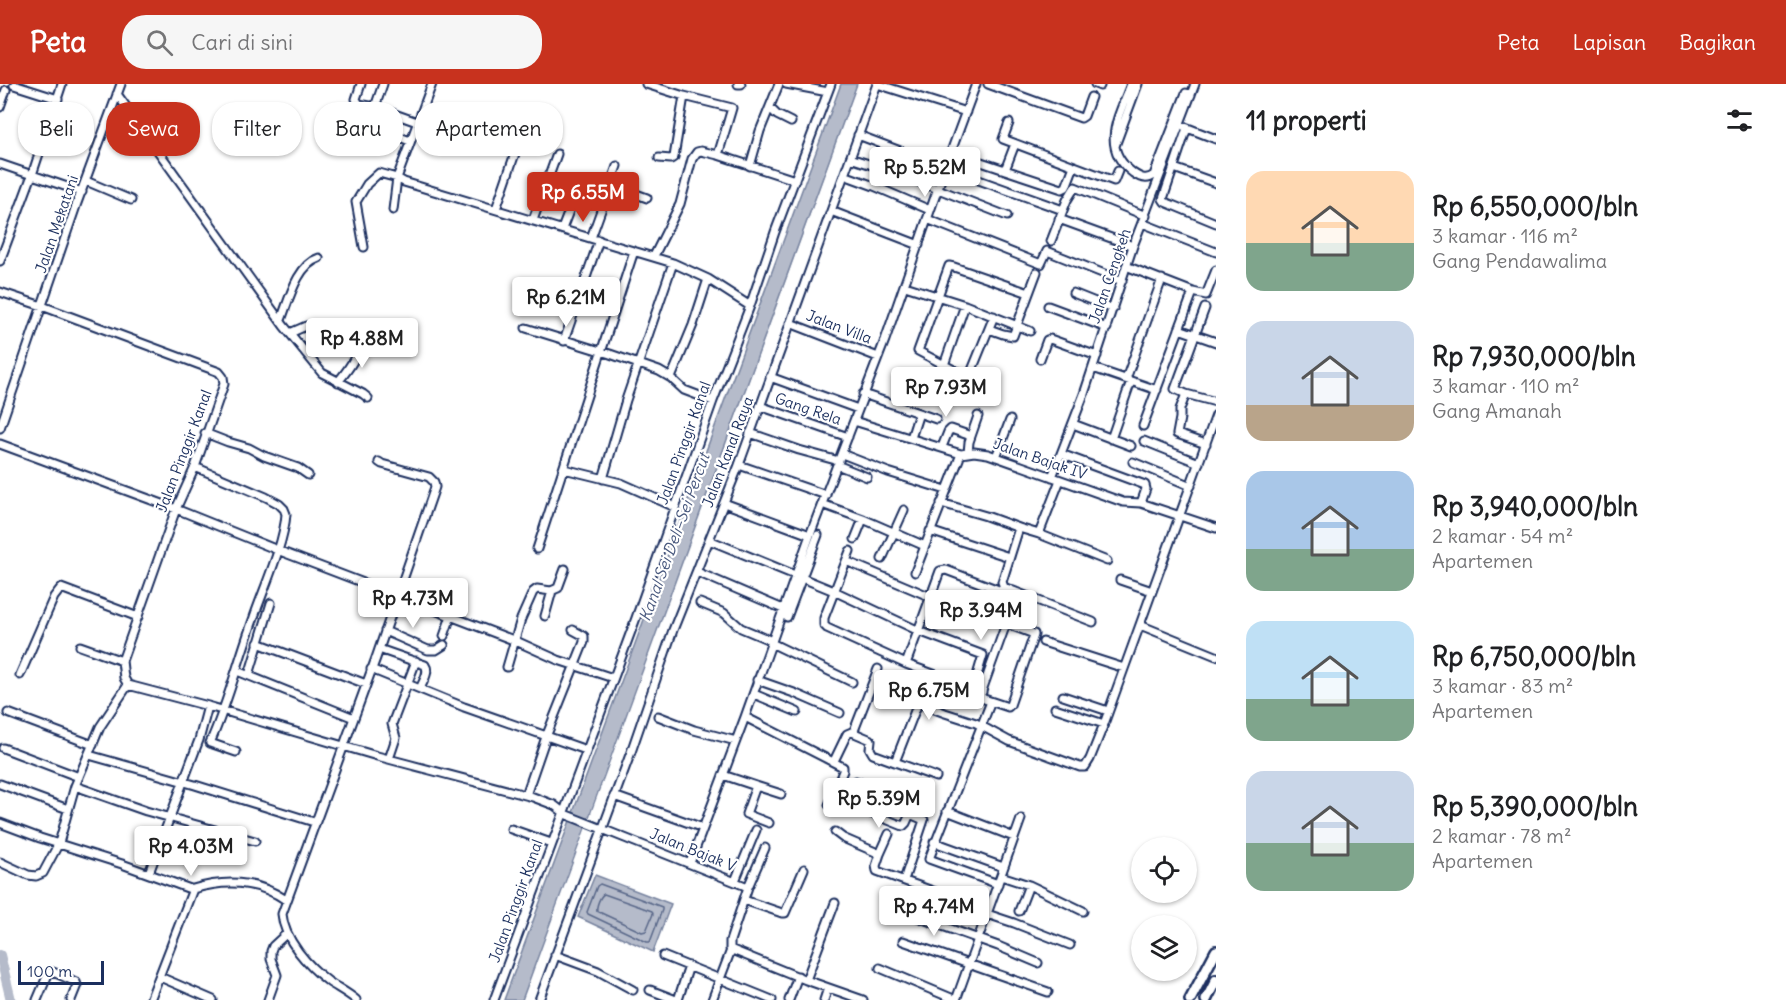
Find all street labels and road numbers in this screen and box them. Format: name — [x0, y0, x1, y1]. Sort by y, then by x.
street label: Jalan Mekatani — [31, 172, 82, 275]
street label: Jalan Cengkeh — [1084, 226, 1135, 326]
street label: Jalan Villa — [804, 305, 875, 348]
street label: Jalan Pinggir Kanal — [652, 379, 715, 507]
street label: Jalan Pinggir Kanal — [151, 387, 216, 515]
street label: Gang Rela — [772, 388, 844, 429]
street label: Jalan Kanal Raya — [698, 393, 758, 510]
street label: Jalan Bajak IV — [991, 434, 1089, 483]
street label: Jalan Bajak V — [647, 824, 739, 875]
street label: Jalan Pinggir Kanal — [484, 837, 547, 965]

